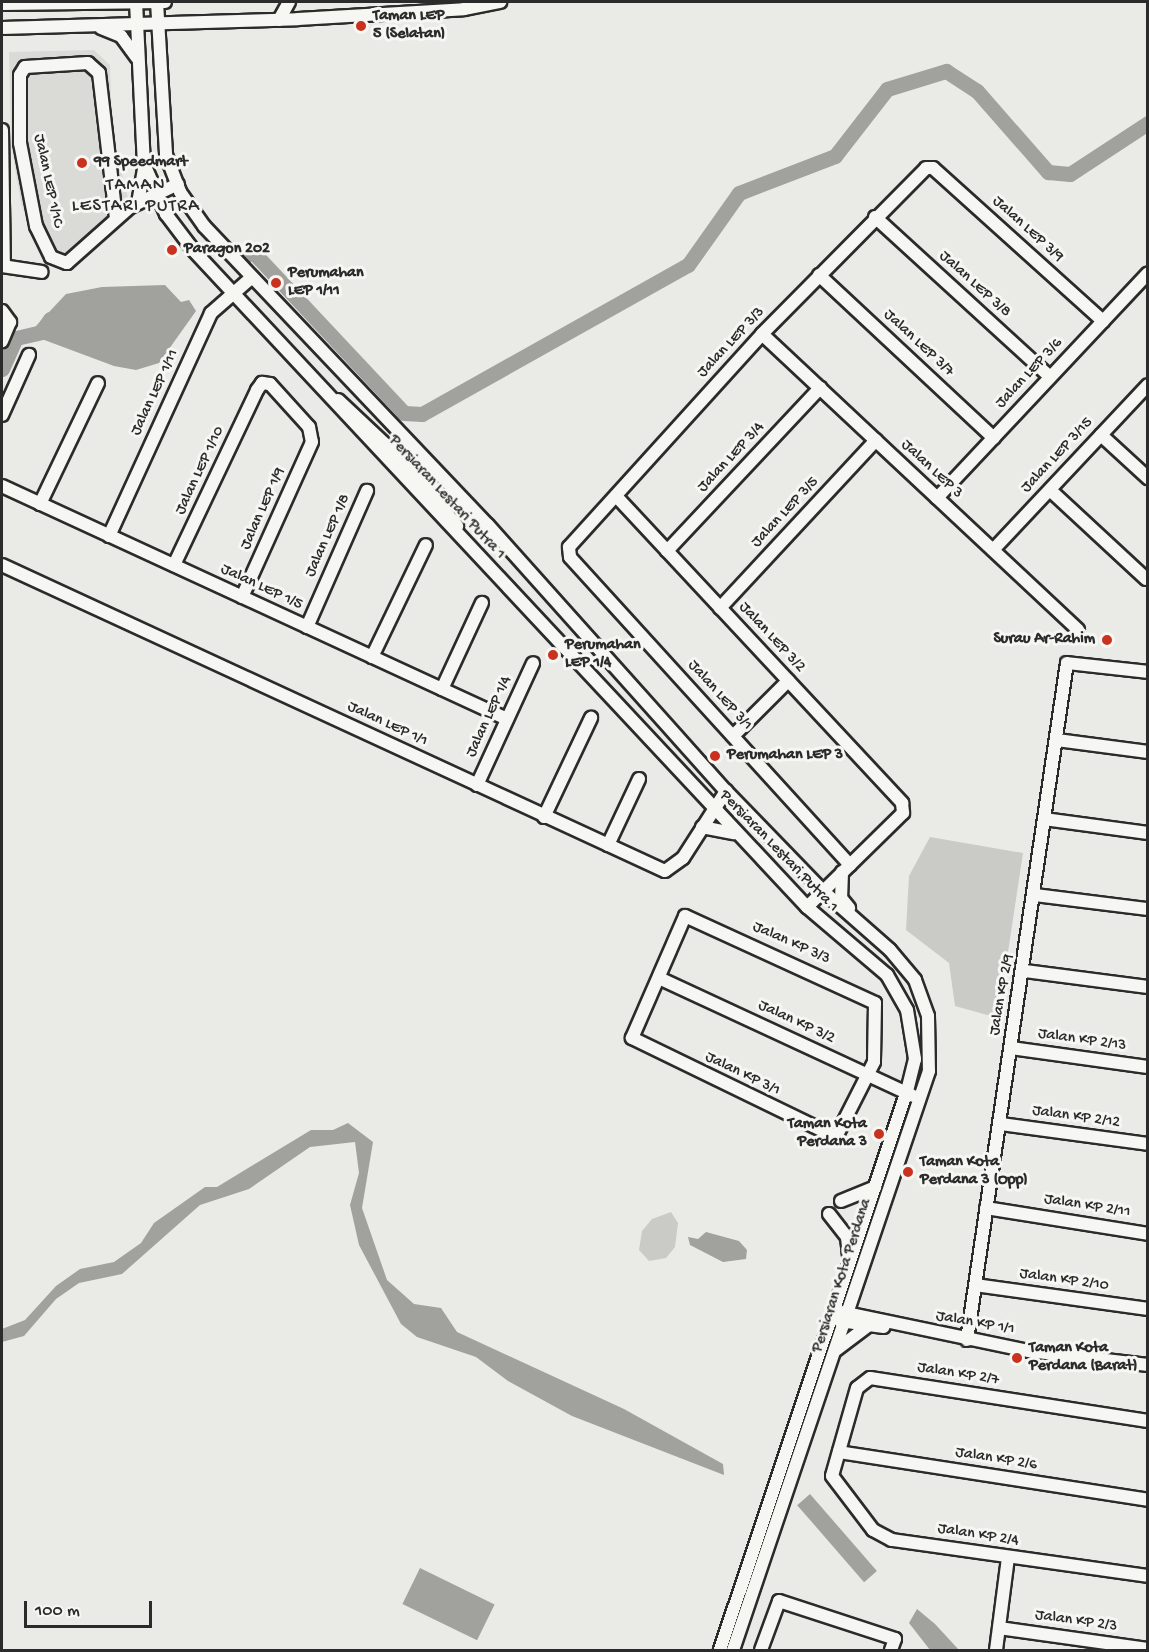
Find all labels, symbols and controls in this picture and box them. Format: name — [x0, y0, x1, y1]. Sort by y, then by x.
place label: Taman LEP 5 (Selatan) — [373, 7, 445, 45]
marker: Taman LEP 5 (Selatan) — [354, 19, 368, 33]
street label: Jalan LEP 1/1C — [28, 133, 66, 229]
place label: 99 Speedmart — [94, 153, 187, 173]
marker: 99 Speedmart — [75, 156, 89, 170]
district label: TAMAN LESTARI PUTRA — [72, 176, 200, 219]
street label: Jalan LEP 3/9 — [987, 193, 1067, 267]
place label: Paragon 202 — [184, 240, 270, 260]
marker: Paragon 202 — [165, 243, 179, 257]
street label: Jalan LEP 3/8 — [934, 248, 1014, 322]
place label: Perumahan LEP 1/11 — [288, 264, 364, 302]
marker: Perumahan LEP 1/11 — [269, 276, 283, 290]
street label: Jalan LEP 3/3 — [694, 304, 770, 382]
street label: Jalan LEP 3/7 — [879, 306, 957, 382]
street label: Jalan LEP 3/6 — [992, 335, 1068, 413]
street label: Jalan LEP 1/11 — [128, 347, 184, 439]
street label: Jalan LEP 3/15 — [1018, 414, 1098, 498]
street label: Jalan LEP 3/4 — [695, 419, 769, 497]
street label: Jalan LEP 1/10 — [172, 424, 230, 518]
street label: Persiaran Lestari Putra 1 — [383, 432, 509, 564]
street label: Jalan LEP 3 — [896, 436, 966, 504]
street label: Jalan LEP 1/9 — [237, 465, 291, 553]
street label: Jalan LEP 3/5 — [748, 473, 824, 553]
street label: Jalan LEP 1/8 — [302, 492, 356, 580]
street label: Jalan LEP 1/5 — [217, 561, 305, 615]
street label: Jalan LEP 3/2 — [733, 599, 809, 677]
place label: Surau Ar-Rahim — [993, 630, 1095, 650]
marker: Surau Ar-Rahim — [1100, 633, 1114, 647]
place label: Perumahan LEP 1/4 — [565, 636, 641, 674]
marker: Perumahan LEP 1/4 — [546, 648, 560, 662]
street label: Jalan LEP 3/1 — [682, 657, 756, 735]
street label: Jalan LEP 1/4 — [463, 673, 517, 761]
street label: Jalan LEP 1/1 — [344, 698, 430, 752]
place label: Perumahan LEP 3 — [727, 746, 843, 766]
marker: Perumahan LEP 3 — [708, 749, 722, 763]
street label: Persiaran Lestari Putra 1 — [715, 787, 841, 917]
street label: Jalan KP 3/3 — [749, 918, 833, 970]
street label: Jalan KP 2/9 — [986, 953, 1020, 1037]
street label: Jalan KP 3/2 — [755, 997, 837, 1049]
street label: Jalan KP 2/13 — [1037, 1025, 1127, 1057]
street label: Jalan KP 3/1 — [701, 1049, 783, 1101]
street label: Jalan KP 2/12 — [1031, 1102, 1121, 1134]
place label: Taman Kota Perdana 3 — [788, 1115, 867, 1153]
marker: Taman Kota Perdana 3 — [872, 1127, 886, 1141]
place label: Taman Kota Perdana 3 (Opp) — [920, 1153, 1028, 1191]
marker: Taman Kota Perdana 3 (Opp) — [901, 1165, 915, 1179]
street label: Jalan KP 2/11 — [1042, 1191, 1132, 1223]
street label: Persiaran Kota Perdana — [809, 1197, 877, 1355]
street label: Jalan KP 2/10 — [1018, 1265, 1110, 1297]
street label: Jalan KP 1/1 — [934, 1308, 1016, 1340]
place label: Taman Kota Perdana (Barat) — [1029, 1339, 1137, 1377]
marker: Taman Kota Perdana (Barat) — [1010, 1351, 1024, 1365]
street label: Jalan KP 2/7 — [916, 1359, 1000, 1391]
street label: Jalan KP 2/6 — [954, 1444, 1038, 1476]
street label: Jalan KP 2/4 — [936, 1520, 1020, 1552]
scale bar — [27, 1589, 154, 1627]
text: 100 m — [35, 1601, 80, 1622]
street label: Jalan KP 2/3 — [1034, 1607, 1118, 1637]

